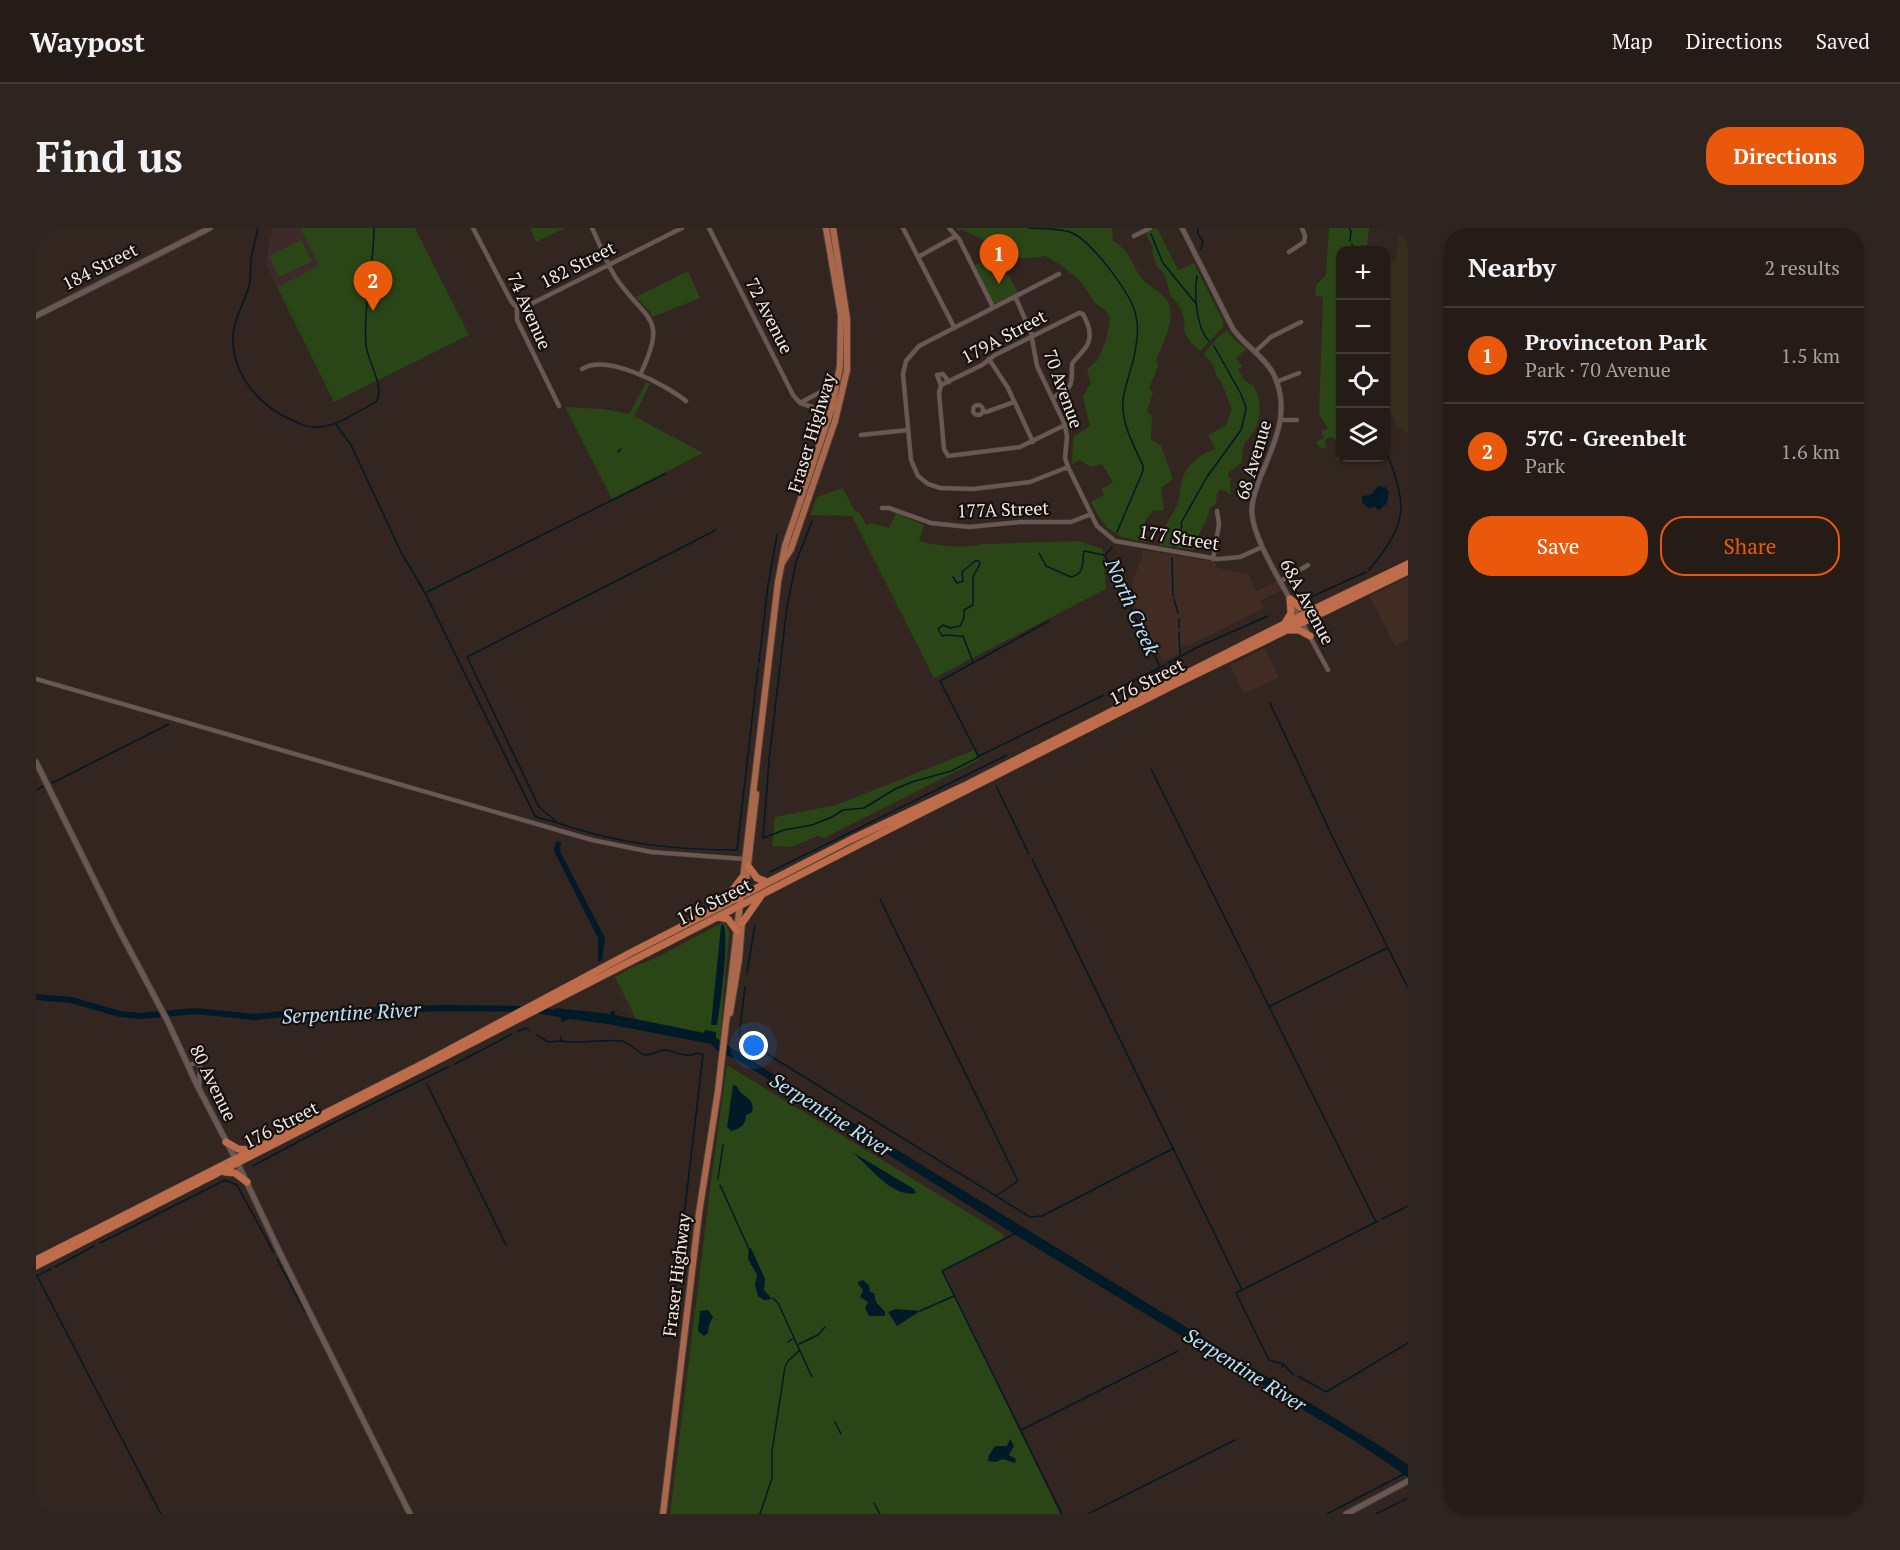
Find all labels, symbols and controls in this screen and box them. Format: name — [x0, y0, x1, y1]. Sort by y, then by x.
text: Waypost — [30, 23, 145, 60]
text: Map — [1612, 27, 1653, 55]
text: Directions — [1686, 27, 1783, 55]
text: Saved — [1816, 27, 1870, 55]
button: Directions — [1706, 127, 1864, 185]
text: Find us — [36, 128, 183, 184]
street label: 182 Street — [536, 235, 619, 293]
pin: 1 — [980, 235, 1018, 284]
street label: 184 Street — [58, 237, 141, 295]
map controls — [1336, 246, 1390, 462]
button: + — [1336, 246, 1390, 300]
text: Nearby — [1468, 250, 1556, 284]
text: 2 results — [1765, 254, 1840, 281]
pin: 2 — [354, 262, 392, 311]
street label: 74 Avenue — [502, 268, 558, 353]
street label: 72 Avenue — [741, 273, 799, 358]
button: − — [1336, 300, 1390, 354]
street label: 179A Street — [957, 304, 1051, 369]
text: Provinceton Park — [1525, 327, 1707, 356]
text: 1 — [1482, 342, 1493, 369]
text: 1.5 km — [1781, 342, 1840, 369]
street label: 70 Avenue — [1039, 346, 1089, 431]
button: locate — [1336, 354, 1390, 408]
text: Park · 70 Avenue — [1525, 356, 1671, 383]
street label: Fraser Highway — [781, 369, 841, 495]
button: layers — [1336, 408, 1390, 462]
street label: 68 Avenue — [1230, 417, 1277, 502]
text: 57C - Greenbelt — [1525, 423, 1687, 452]
text: 2 — [1482, 438, 1493, 465]
text: 1.6 km — [1781, 438, 1840, 465]
text: Park — [1525, 452, 1565, 479]
street label: 177A Street — [957, 495, 1050, 523]
button: Save — [1468, 516, 1648, 576]
button: Share — [1660, 516, 1840, 576]
street label: 177 Street — [1137, 519, 1221, 555]
water label: North Creek — [1099, 553, 1166, 660]
street label: 68A Avenue — [1275, 554, 1341, 649]
street label: 176 Street — [1105, 652, 1188, 710]
street label: 176 Street — [672, 872, 755, 930]
water label: Serpentine River — [281, 995, 422, 1030]
your location — [739, 1031, 768, 1060]
street label: 80 Avenue — [185, 1040, 243, 1125]
water label: Serpentine River — [765, 1066, 898, 1164]
street label: 176 Street — [239, 1095, 322, 1153]
street label: Fraser Highway — [657, 1211, 696, 1338]
water label: Serpentine River — [1179, 1321, 1312, 1419]

